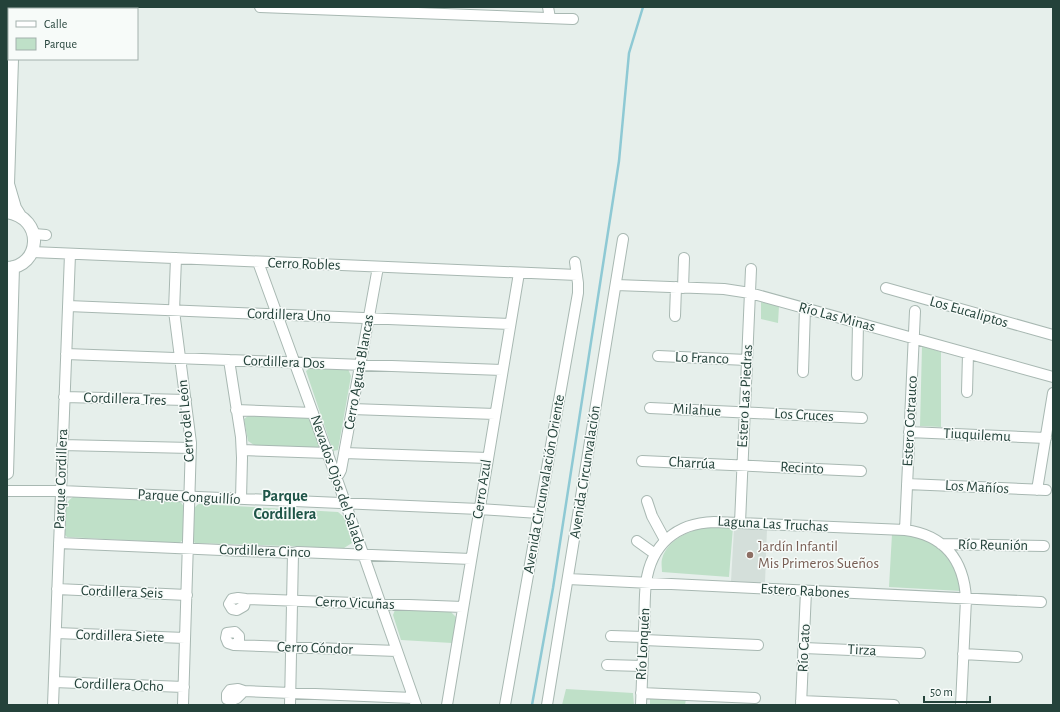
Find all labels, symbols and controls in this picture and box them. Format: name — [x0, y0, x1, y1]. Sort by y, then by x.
legend — [8, 8, 138, 60]
text: Calle — [44, 18, 67, 30]
text: Parque — [44, 38, 77, 50]
street label: Cerro Robles — [267, 255, 341, 273]
street label: Los Eucaliptos — [928, 294, 1010, 330]
street label: Río Las Minas — [797, 300, 877, 334]
street label: Cordillera Uno — [247, 306, 331, 324]
street label: Cerro Aguas Blancas — [341, 313, 377, 431]
street label: Estero Las Piedras — [735, 344, 755, 448]
street label: Lo Franco — [675, 350, 729, 366]
street label: Cordillera Dos — [243, 353, 325, 371]
street label: Estero Cotrauco — [900, 375, 920, 467]
street label: Cerro del León — [175, 379, 197, 463]
street label: Cordillera Tres — [83, 390, 167, 408]
street label: Avenida Circunvalación Oriente — [521, 393, 567, 575]
street label: Milahue — [672, 401, 722, 419]
street label: Avenida Circunvalación — [567, 404, 603, 540]
street label: Los Cruces — [774, 406, 834, 424]
street label: Nevados Ojos del Salado — [308, 413, 368, 553]
street label: Tiuquilemu — [943, 426, 1012, 444]
street label: Parque Cordillera — [52, 428, 70, 530]
street label: Charrúa — [668, 454, 716, 472]
street label: Cerro Azul — [470, 458, 494, 520]
street label: Recinto — [780, 459, 824, 477]
street label: Los Mañíos — [945, 478, 1009, 496]
street label: Parque Conguillío — [137, 487, 241, 507]
district label: Parque Cordillera — [253, 488, 317, 522]
street label: Laguna Las Truchas — [717, 514, 829, 534]
street label: Río Reunión — [958, 537, 1028, 553]
place label: Jardín Infantil Mis Primeros Sueños — [758, 539, 879, 571]
street label: Cordillera Cinco — [219, 542, 311, 560]
marker: Jardín Infantil Mis Primeros Sueños — [745, 550, 755, 560]
street label: Estero Rabones — [760, 581, 850, 601]
street label: Cordillera Seis — [81, 583, 163, 601]
street label: Cerro Vicuñas — [315, 594, 395, 612]
street label: Río Lonquén — [634, 607, 652, 681]
street label: Río Cato — [795, 623, 813, 673]
street label: Cordillera Siete — [76, 627, 165, 645]
street label: Cerro Cóndor — [277, 639, 353, 657]
street label: Tirza — [847, 642, 877, 658]
street label: Cordillera Ocho — [74, 676, 164, 694]
scale bar — [924, 678, 990, 704]
text: 50 m — [930, 686, 953, 698]

